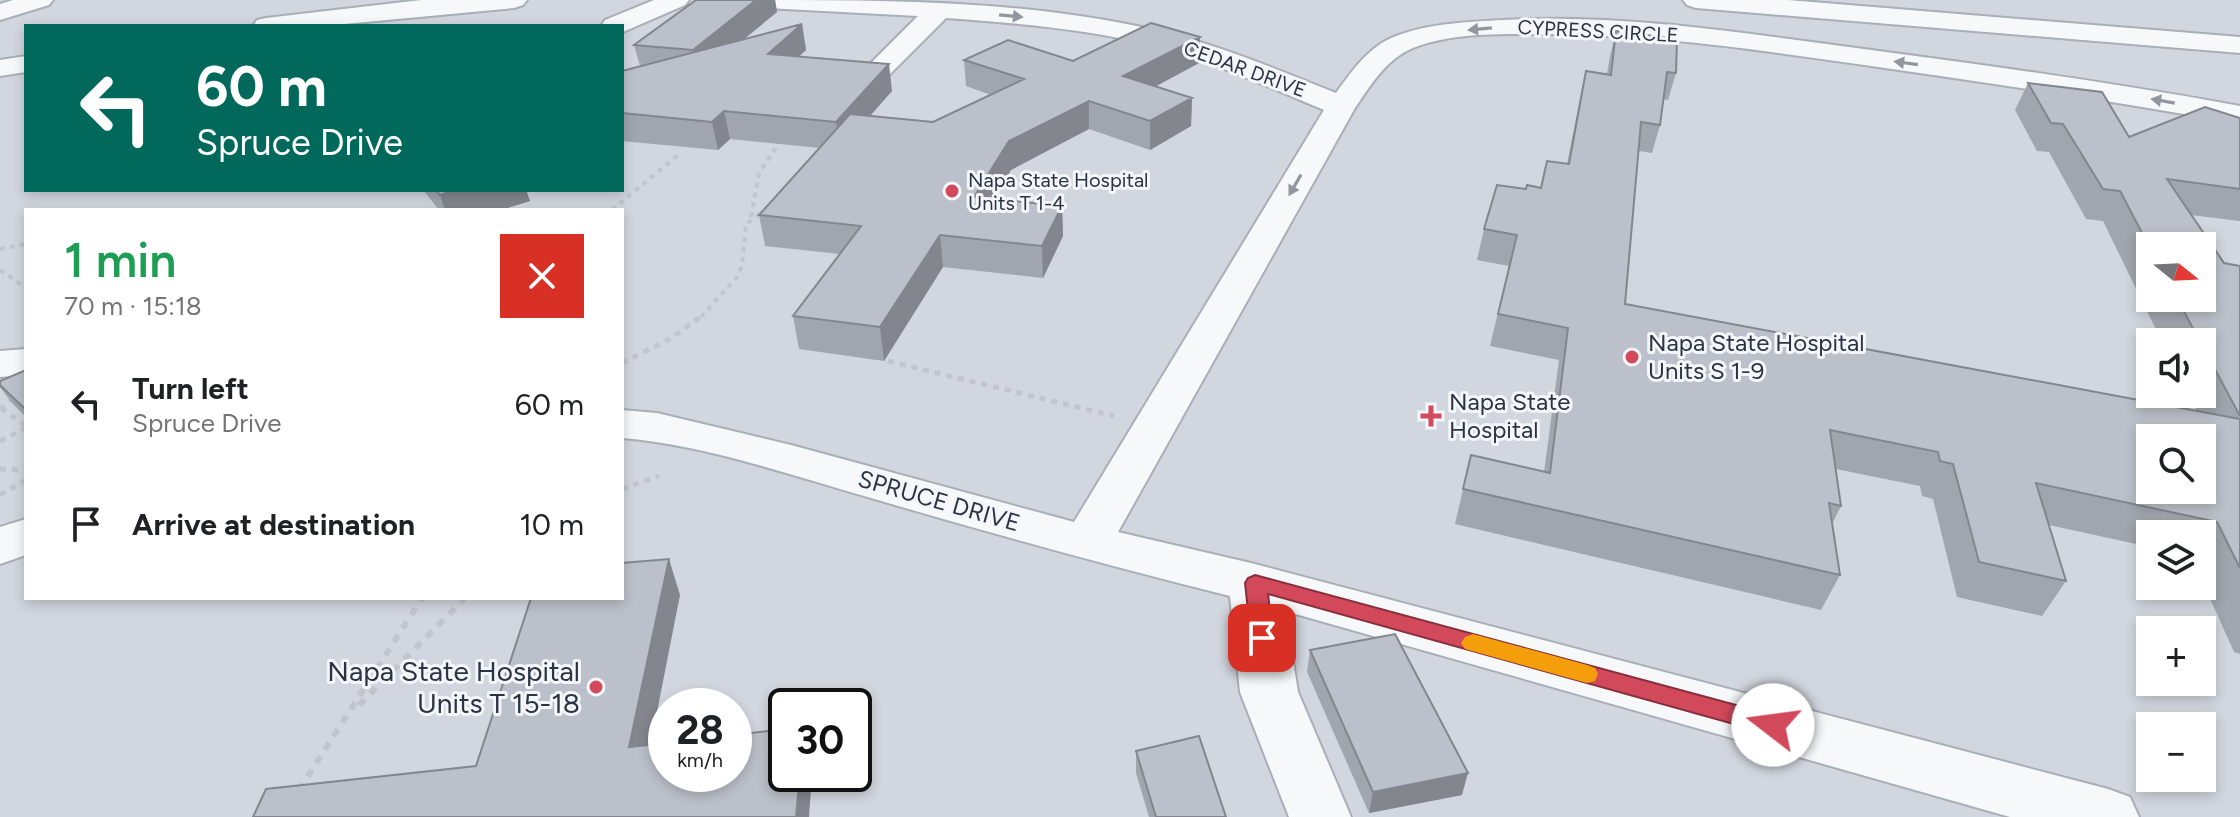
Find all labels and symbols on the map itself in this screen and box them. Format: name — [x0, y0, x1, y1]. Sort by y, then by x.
one-way arrow — [999, 10, 1024, 23]
street label: CYPRESS CIRCLE — [1517, 15, 1679, 47]
one-way arrow — [1467, 23, 1492, 36]
street label: CEDAR DRIVE — [1181, 36, 1309, 102]
one-way arrow — [1893, 56, 1918, 69]
one-way arrow — [2151, 94, 2176, 107]
place label: Napa State Hospital Units T 1-4 — [968, 168, 1149, 215]
one-way arrow — [1288, 174, 1302, 196]
marker: Napa State Hospital Units T 1-4 — [943, 182, 961, 200]
north arrow — [2136, 232, 2216, 312]
place label: Napa State Hospital Units S 1-9 — [1648, 328, 1865, 385]
marker: Napa State Hospital Units S 1-9 — [1623, 348, 1641, 366]
place label: Napa State Hospital — [1449, 387, 1570, 444]
marker: Napa State Hospital — [1420, 405, 1442, 427]
street label: SPRUCE DRIVE — [855, 464, 1023, 537]
pin — [1228, 604, 1296, 672]
place label: Napa State Hospital Units T 15-18 — [327, 654, 580, 720]
marker: Napa State Hospital Units T 15-18 — [587, 678, 605, 696]
position arrow — [1731, 683, 1815, 767]
speed limit sign: 30 — [768, 688, 872, 792]

